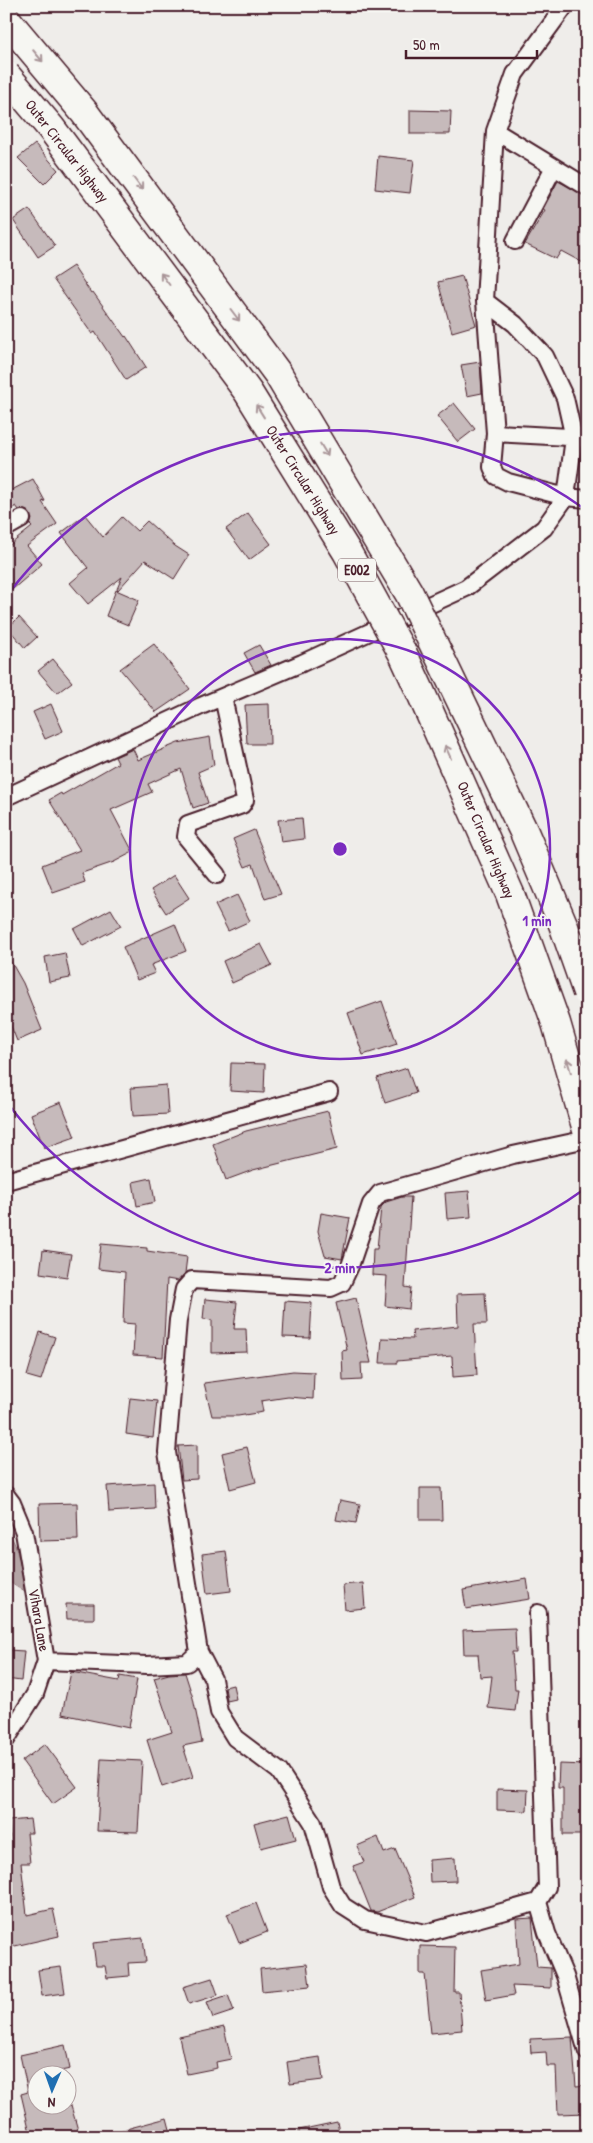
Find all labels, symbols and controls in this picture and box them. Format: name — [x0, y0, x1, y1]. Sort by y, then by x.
scale bar — [406, 28, 537, 60]
text: 50 m — [413, 34, 440, 55]
one-way arrow — [32, 50, 43, 63]
street label: Outer Circular Highway — [20, 95, 114, 207]
one-way arrow — [133, 177, 143, 191]
one-way arrow — [160, 272, 170, 286]
one-way arrow — [229, 308, 240, 321]
one-way arrow — [255, 404, 265, 418]
street label: Outer Circular Highway — [261, 421, 346, 539]
one-way arrow — [320, 443, 330, 457]
road number: E002 — [338, 558, 376, 582]
one-way arrow — [443, 745, 453, 760]
street label: Outer Circular Highway — [452, 778, 521, 902]
centre of rings — [331, 840, 349, 858]
text: 1 min — [522, 910, 552, 931]
one-way arrow — [564, 1059, 574, 1075]
text: 2 min — [325, 1257, 356, 1278]
street label: Vihara Lane — [24, 1587, 55, 1653]
north arrow — [28, 2066, 78, 2116]
text: N — [47, 2094, 56, 2113]

